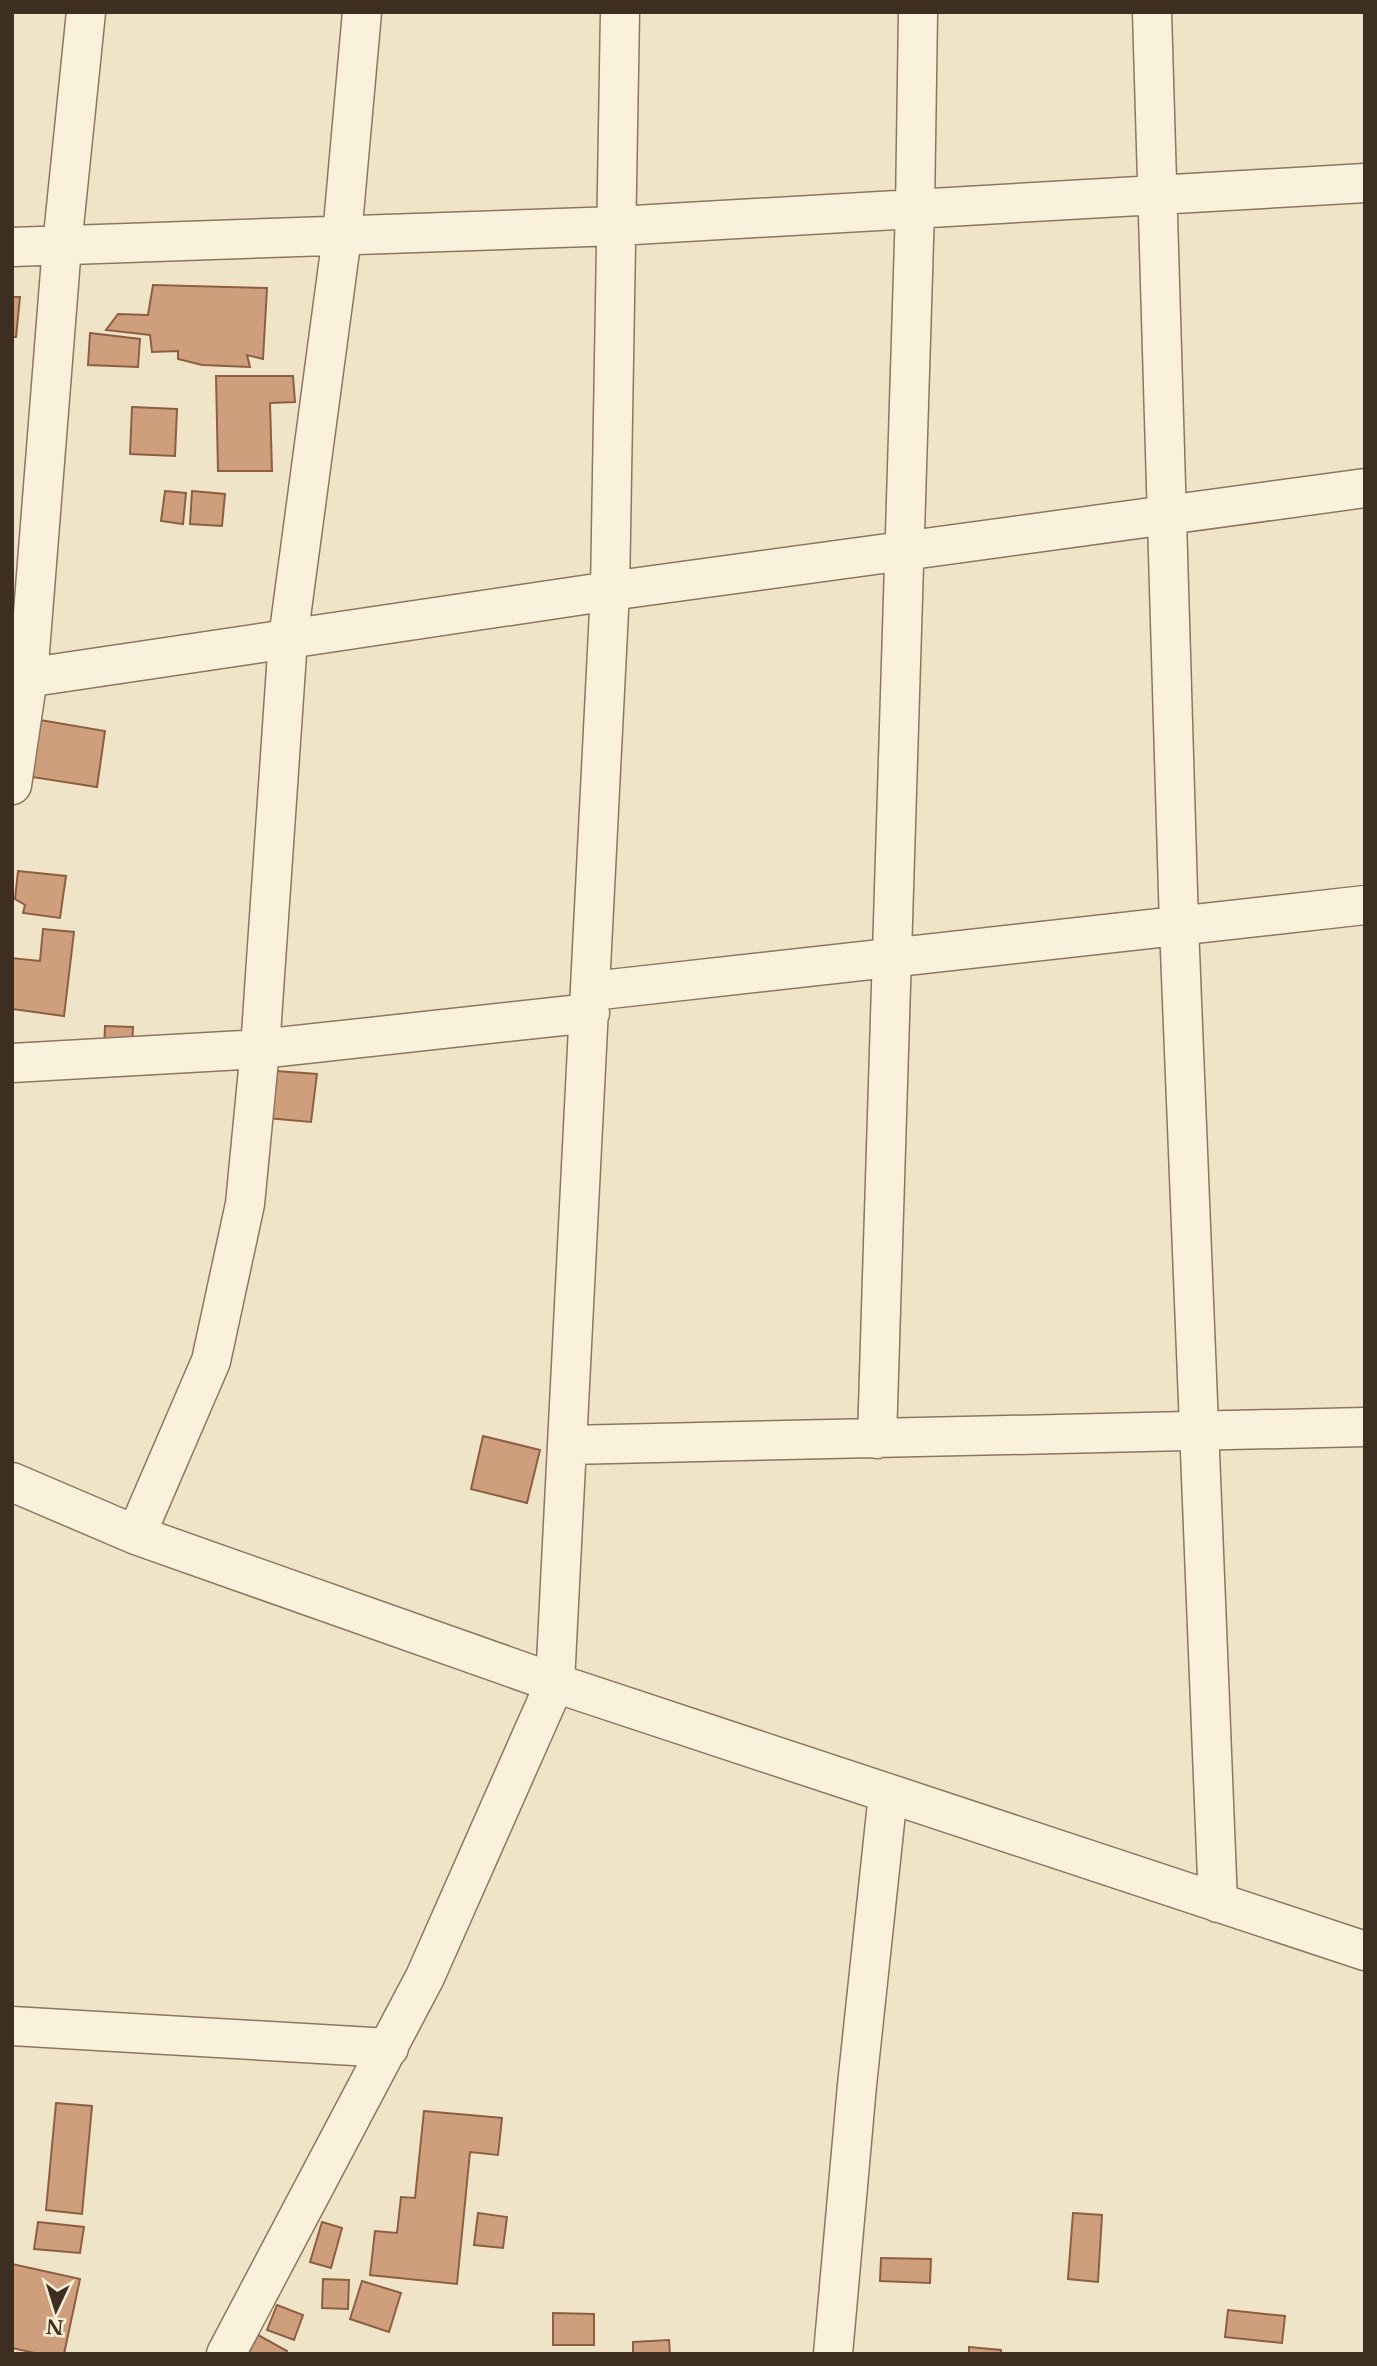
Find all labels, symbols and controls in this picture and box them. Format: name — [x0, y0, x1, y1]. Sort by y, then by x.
north arrow — [21, 2275, 91, 2345]
text: N — [45, 2314, 65, 2339]

